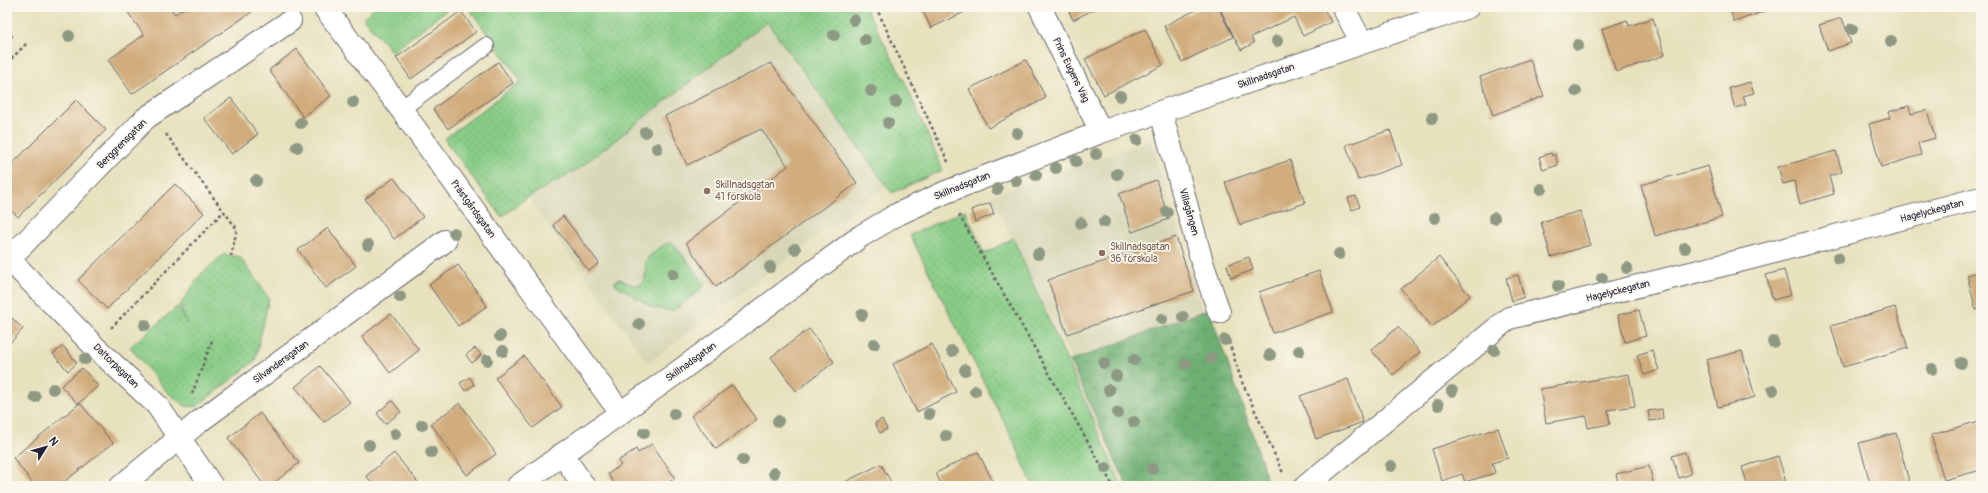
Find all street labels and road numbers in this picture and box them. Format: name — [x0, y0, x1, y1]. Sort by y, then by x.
street label: Prins Eugens Väg — [1050, 36, 1092, 104]
street label: Skillnadsgatan — [1236, 61, 1296, 91]
street label: Berggrensgatan — [95, 116, 150, 171]
street label: Skillnadsgatan — [932, 169, 992, 203]
street label: Prästgårdsgatan — [448, 177, 499, 241]
street label: Villagången — [1177, 187, 1203, 237]
street label: Hagelyckegatan — [1899, 197, 1965, 225]
street label: Hagelyckegatan — [1585, 277, 1651, 305]
street label: Silvandersgatan — [251, 338, 311, 386]
street label: Skillnadsgatan — [663, 339, 719, 384]
street label: Daltorpsgatan — [91, 341, 142, 391]

